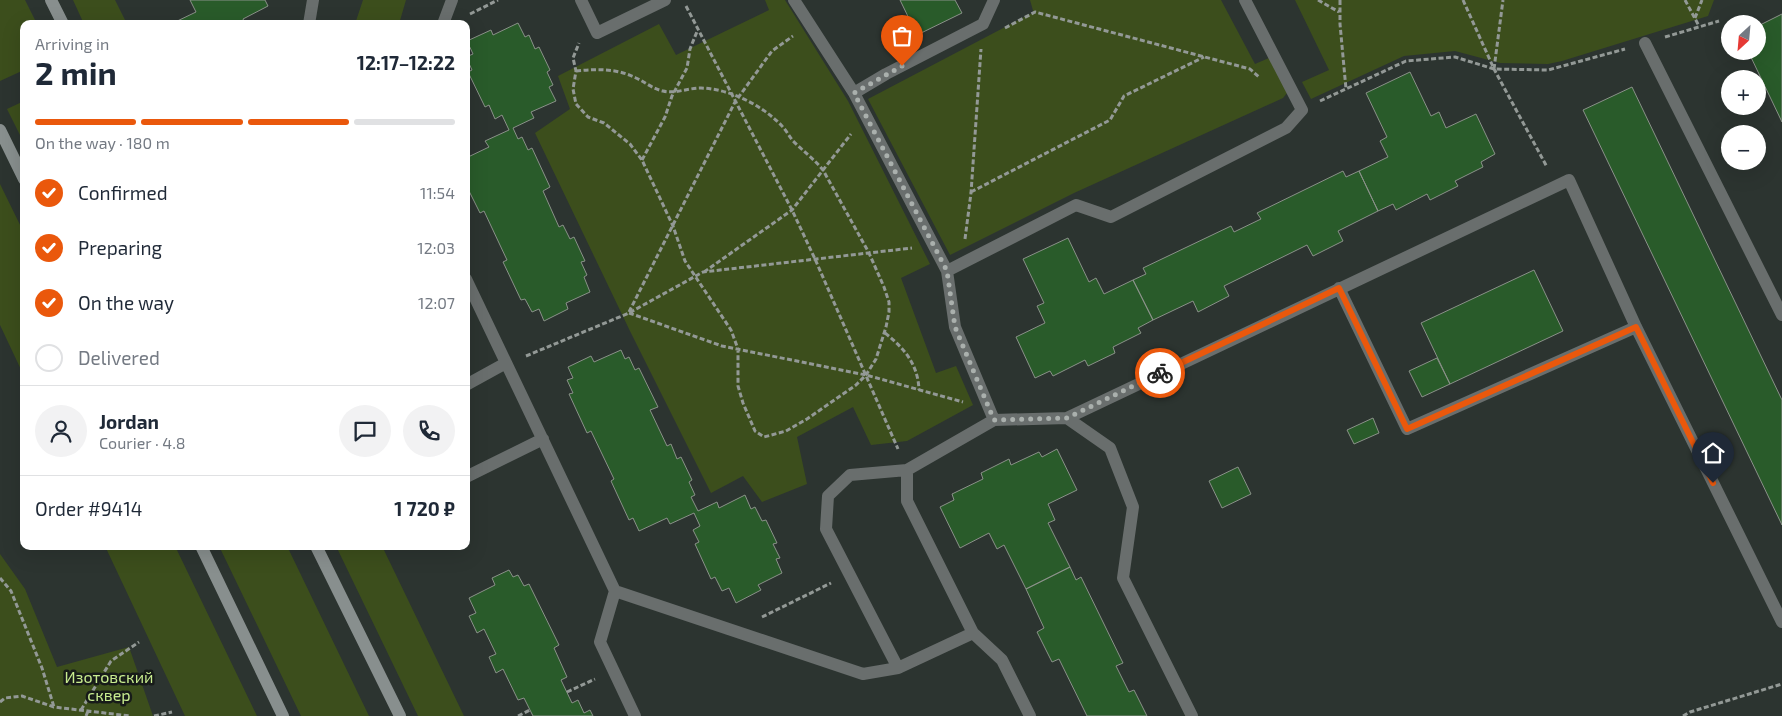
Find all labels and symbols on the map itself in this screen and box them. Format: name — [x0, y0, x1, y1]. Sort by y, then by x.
pin — [881, 15, 923, 66]
north arrow — [1721, 15, 1766, 60]
courier — [1135, 348, 1185, 398]
pin — [1692, 432, 1734, 483]
park label: Изотовский сквер — [65, 667, 153, 704]

